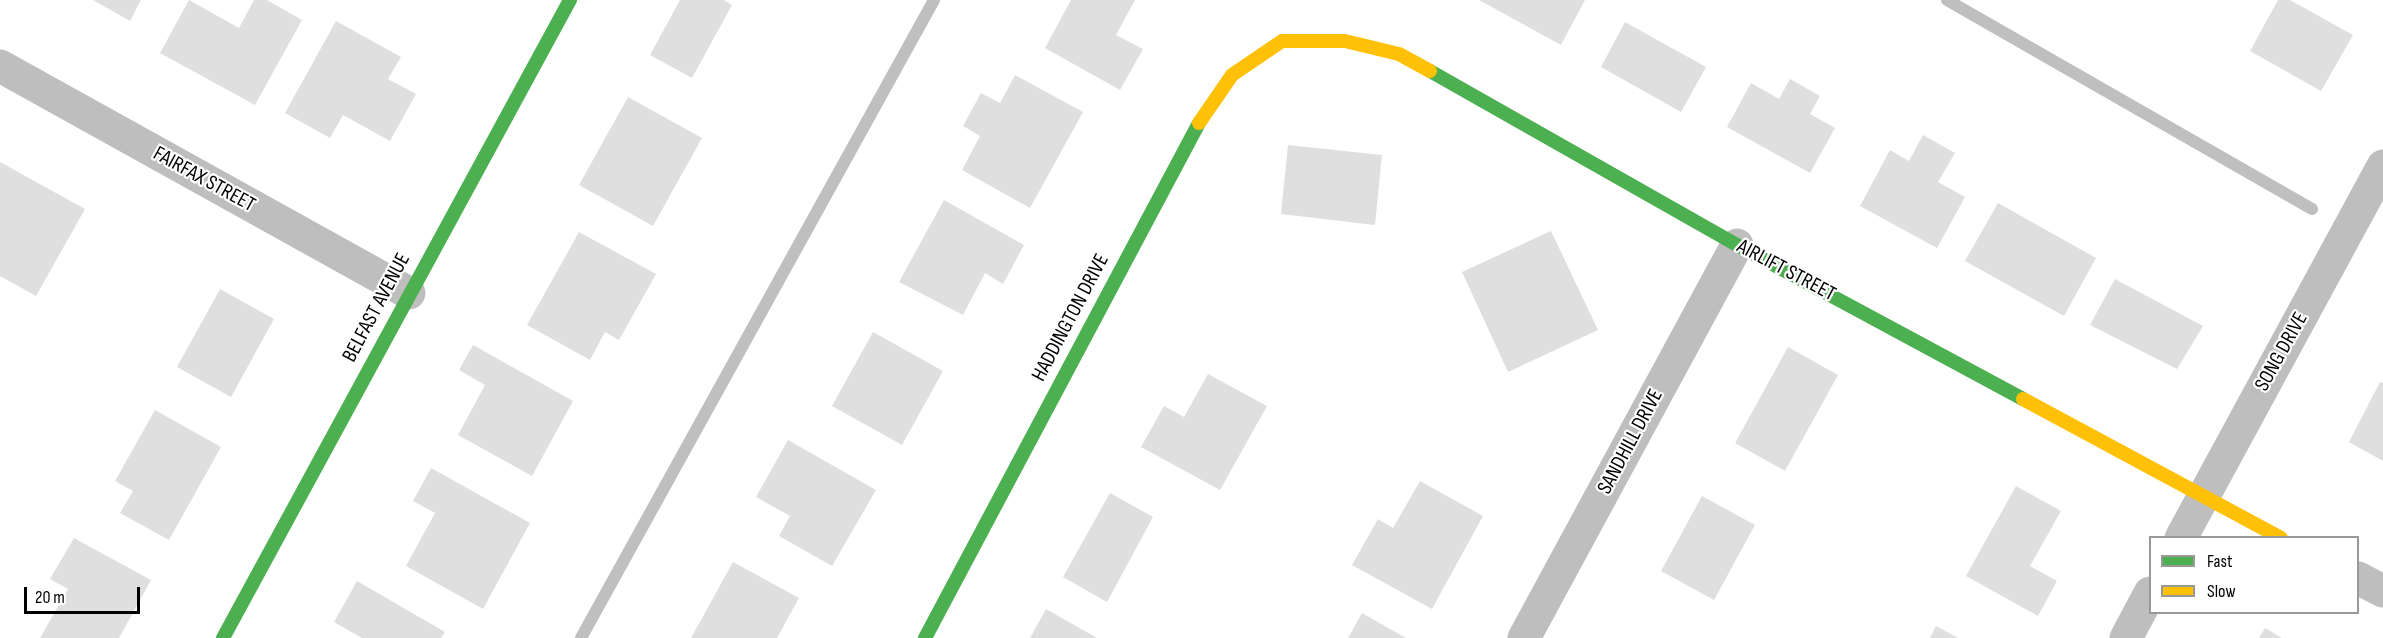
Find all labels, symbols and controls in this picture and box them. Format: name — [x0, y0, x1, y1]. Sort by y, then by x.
street label: FAIRFAX STREET — [149, 142, 259, 218]
street label: AIRLIFT STREET — [1732, 235, 1840, 307]
street label: BELFAST AVENUE — [338, 249, 416, 367]
street label: HADDINGTON DRIVE — [1027, 250, 1115, 386]
street label: SONG DRIVE — [2250, 308, 2314, 396]
street label: SANDHILL DRIVE — [1593, 385, 1669, 499]
legend — [2149, 536, 2359, 614]
text: Fast — [2207, 551, 2232, 572]
scale bar — [27, 575, 142, 613]
text: Slow — [2207, 581, 2236, 602]
text: 20 m — [35, 587, 65, 608]

